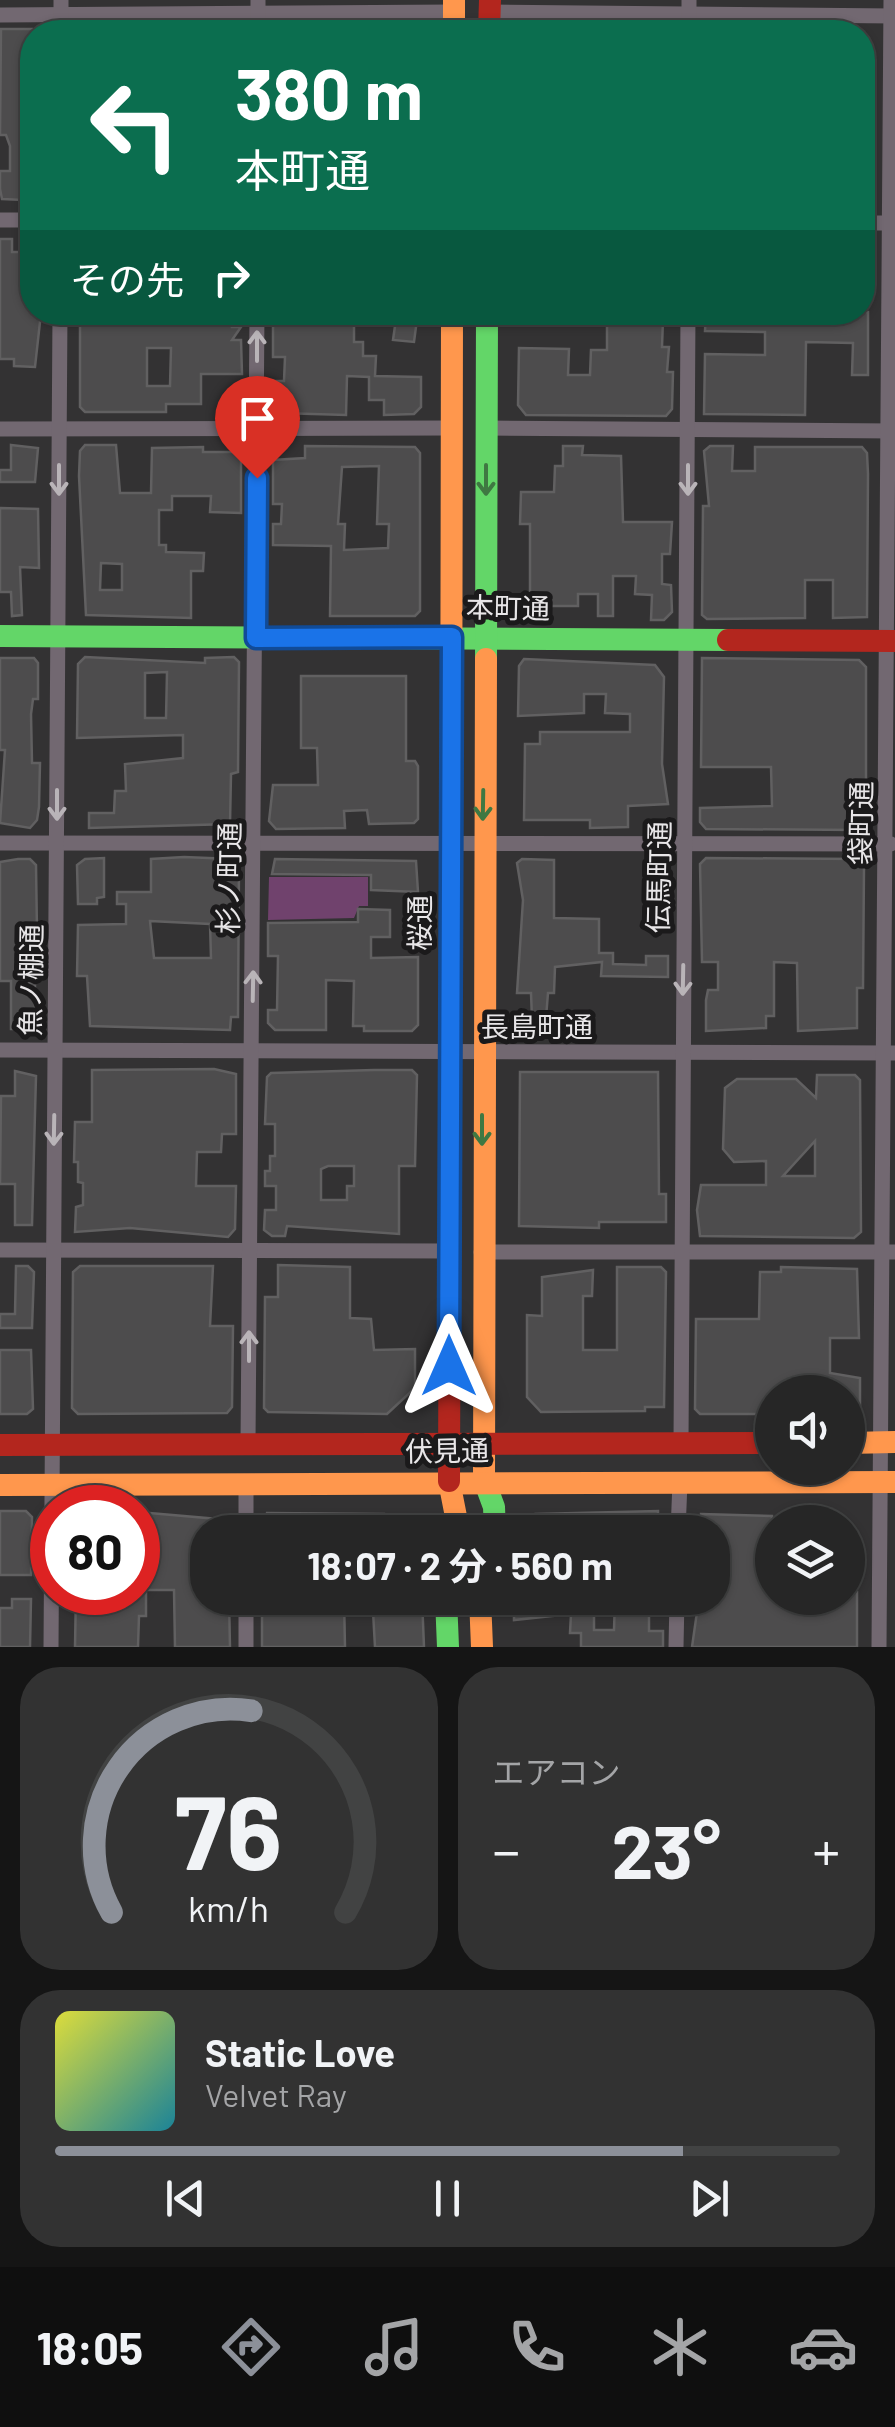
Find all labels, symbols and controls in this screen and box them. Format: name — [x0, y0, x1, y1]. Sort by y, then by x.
text: 380 m — [235, 50, 423, 134]
icon: left — [70, 60, 200, 190]
text: 本町通 — [235, 142, 370, 196]
icon: right — [204, 250, 259, 305]
text: その先 — [70, 256, 184, 302]
one-way arrow — [248, 330, 266, 362]
pin — [215, 376, 300, 479]
icon: arrive — [230, 391, 285, 446]
one-way arrow — [50, 462, 68, 495]
one-way arrow — [476, 462, 496, 495]
one-way arrow — [678, 462, 698, 495]
street label: 本町通 — [466, 589, 550, 625]
street label: 袋町通 — [842, 781, 878, 865]
one-way arrow — [48, 788, 66, 820]
one-way arrow — [474, 788, 493, 820]
street label: 伝馬町通 — [640, 821, 676, 933]
street label: 杉ノ町通 — [210, 822, 246, 934]
street label: 桜通 — [402, 895, 436, 951]
street label: 魚ノ棚通 — [12, 924, 48, 1036]
one-way arrow — [674, 962, 692, 995]
one-way arrow — [244, 970, 262, 1002]
street label: 長島町通 — [481, 1009, 593, 1043]
one-way arrow — [44, 1112, 64, 1145]
one-way arrow — [472, 1112, 492, 1145]
position arrow — [397, 1314, 501, 1418]
one-way arrow — [240, 1330, 258, 1362]
map controls — [755, 1375, 865, 1615]
button: sound — [755, 1375, 865, 1485]
street label: 伏見通 — [405, 1432, 489, 1468]
speed limit sign: 80 — [30, 1485, 160, 1615]
button: layers — [755, 1505, 865, 1615]
text: 18:07 · 2 分 · 560 m — [307, 1542, 613, 1588]
text: エアコン — [493, 1752, 621, 1790]
text: 76 — [175, 1766, 282, 1891]
text: 23° — [611, 1804, 721, 1894]
text: − — [493, 1816, 520, 1882]
text: + — [812, 1816, 840, 1882]
text: km/h — [188, 1886, 269, 1929]
text: Static Love — [205, 2029, 395, 2075]
text: Velvet Ray — [205, 2075, 347, 2113]
icon: previous — [158, 2171, 213, 2226]
icon: pause — [420, 2171, 475, 2226]
icon: next — [682, 2171, 737, 2226]
icon: directions — [216, 2312, 286, 2382]
icon: music — [359, 2312, 429, 2382]
icon: phone — [502, 2312, 572, 2382]
icon: climate — [645, 2312, 715, 2382]
icon: car — [788, 2312, 858, 2382]
text: 18:05 — [37, 2320, 143, 2374]

